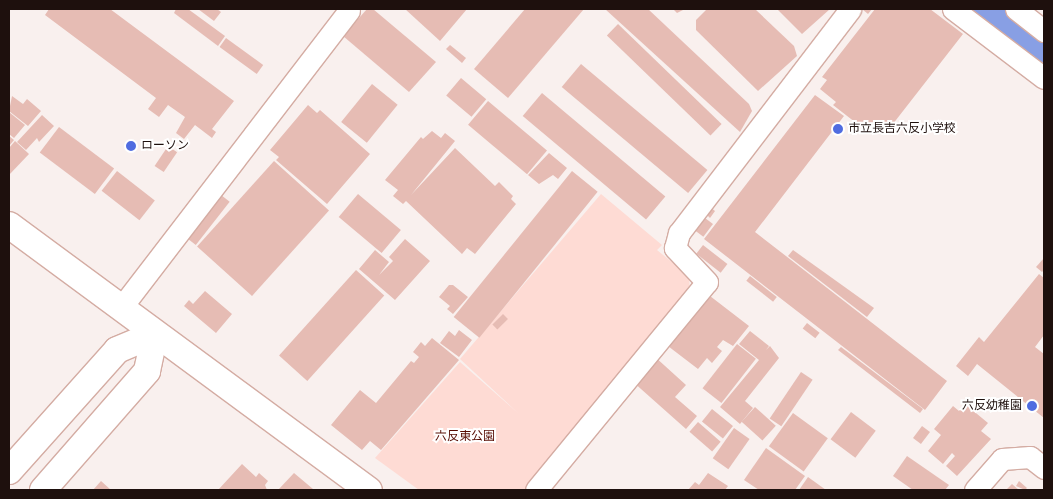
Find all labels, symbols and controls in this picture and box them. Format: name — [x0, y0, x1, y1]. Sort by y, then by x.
place label: 市立長吉六反小学校 — [848, 122, 956, 136]
marker: 市立長吉六反小学校 — [832, 123, 844, 135]
place label: ローソン — [141, 139, 189, 153]
marker: ローソン — [125, 140, 137, 152]
place label: 六反幼稚園 — [962, 399, 1022, 413]
marker: 六反幼稚園 — [1026, 400, 1038, 412]
park label: 六反東公園 — [435, 430, 495, 444]

